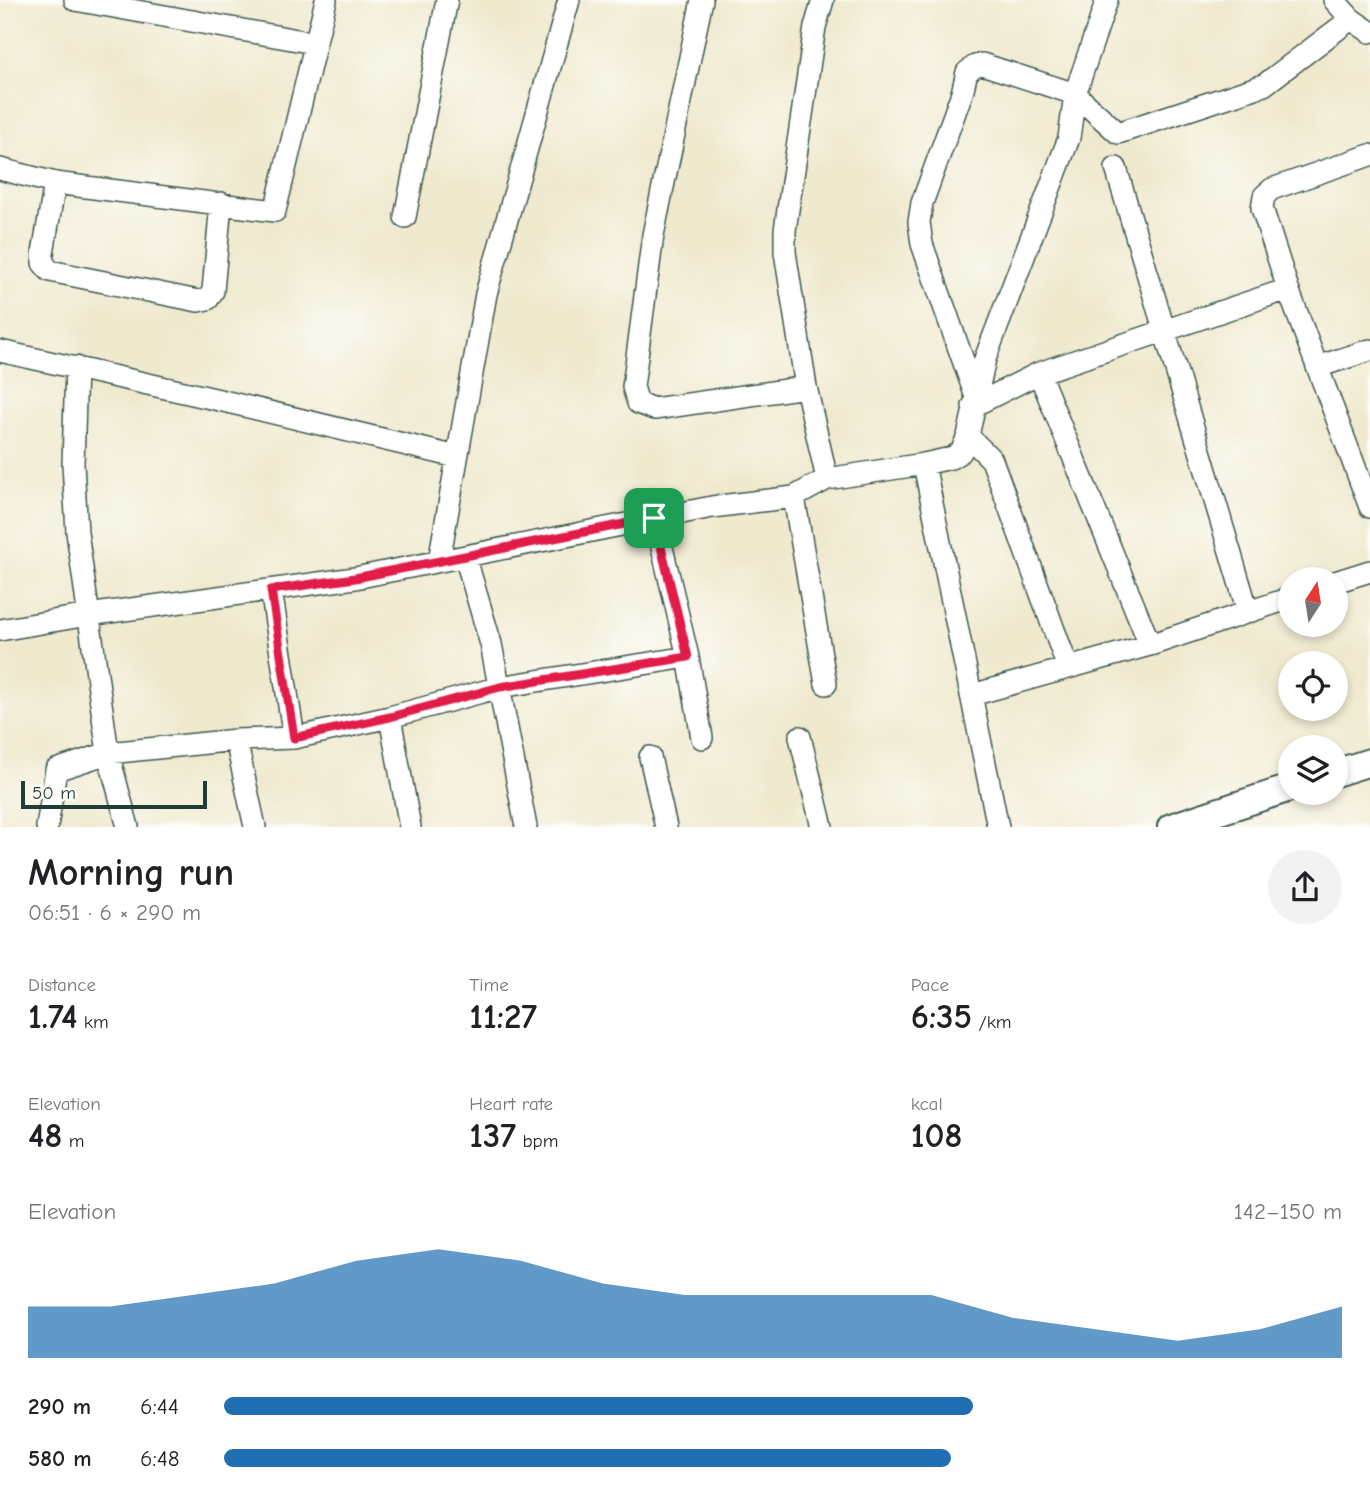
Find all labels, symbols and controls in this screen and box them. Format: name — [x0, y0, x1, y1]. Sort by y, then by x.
pin — [624, 488, 684, 548]
icon: arrive — [635, 499, 673, 537]
north arrow — [1278, 567, 1348, 637]
map controls — [1278, 567, 1348, 805]
button: locate — [1278, 651, 1348, 721]
button: layers — [1278, 735, 1348, 805]
scale bar — [21, 778, 206, 810]
text: 50 m — [32, 782, 76, 804]
button: share — [1268, 850, 1342, 924]
text: Morning run — [28, 851, 234, 895]
text: 06:51 · 6 × 290 m — [28, 899, 201, 926]
text: Distance — [28, 974, 96, 996]
text: Time — [469, 974, 509, 996]
text: Pace — [911, 974, 949, 996]
text: 1.74 — [28, 996, 77, 1037]
text: 11:27 — [469, 996, 537, 1037]
text: 6:35 — [911, 996, 972, 1037]
text: km — [77, 1011, 109, 1033]
text: /km — [972, 1011, 1012, 1033]
text: Elevation — [28, 1093, 101, 1115]
text: Heart rate — [469, 1093, 553, 1115]
text: kcal — [911, 1093, 943, 1115]
text: 48 — [28, 1115, 62, 1156]
text: 137 — [469, 1115, 516, 1156]
text: 108 — [911, 1115, 962, 1156]
text: m — [62, 1130, 84, 1152]
text: bpm — [516, 1130, 558, 1152]
text: Elevation — [28, 1198, 116, 1225]
text: 142–150 m — [1234, 1198, 1342, 1225]
text: 290 m — [28, 1393, 91, 1420]
text: 6:44 — [140, 1393, 179, 1420]
text: 580 m — [28, 1445, 92, 1472]
text: 6:48 — [140, 1445, 180, 1472]

